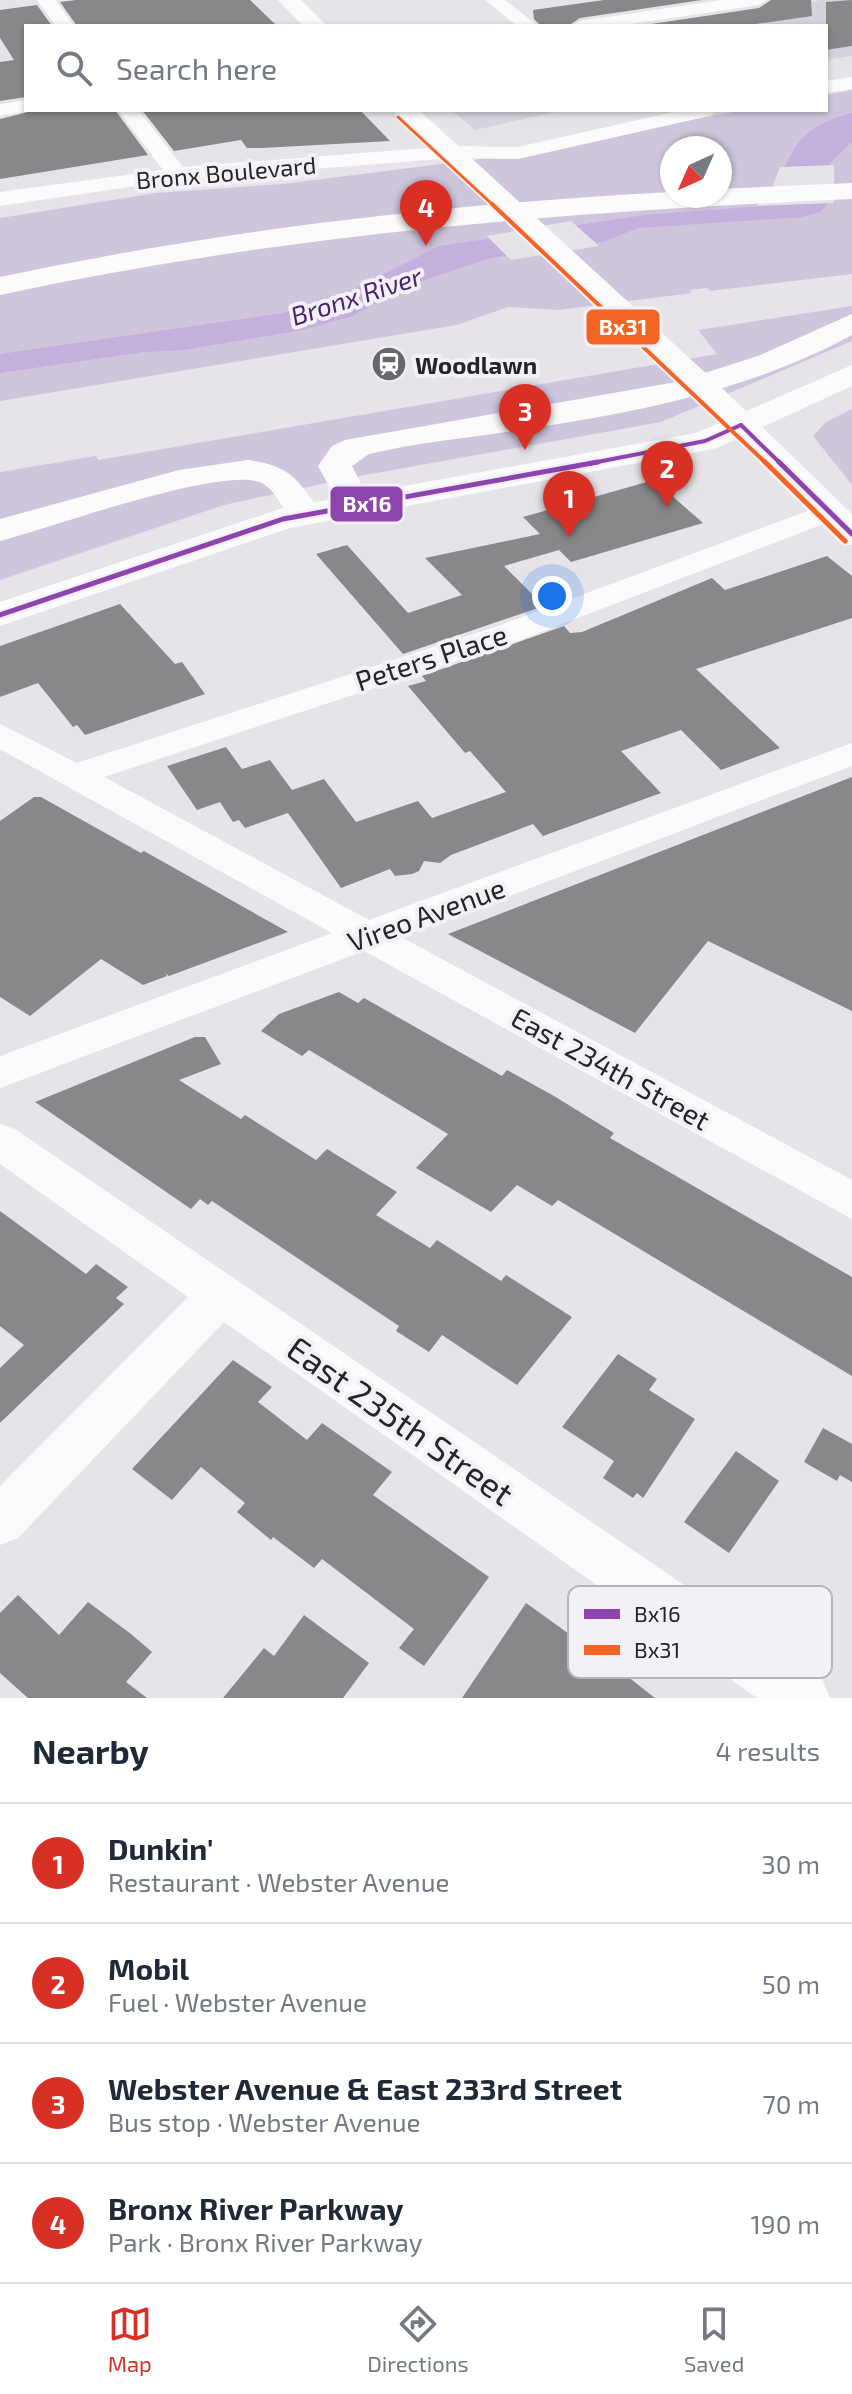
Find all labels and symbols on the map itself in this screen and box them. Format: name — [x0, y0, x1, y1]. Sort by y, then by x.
north arrow — [660, 136, 732, 208]
street label: Bronx Boulevard — [135, 150, 317, 194]
pin: 4 — [400, 180, 452, 246]
water label: Bronx River — [287, 259, 426, 331]
line badge: Bx31 — [585, 308, 661, 346]
text: Bx31 — [599, 313, 647, 339]
station icon: Woodlawn — [370, 345, 408, 383]
place label: Woodlawn — [415, 350, 537, 379]
pin: 3 — [499, 384, 551, 450]
pin: 2 — [641, 441, 693, 507]
pin: 1 — [543, 471, 595, 537]
line badge: Bx16 — [329, 485, 404, 523]
text: Bx16 — [342, 490, 392, 516]
your location — [532, 576, 572, 616]
street label: Peters Place — [351, 616, 511, 698]
street label: Vireo Avenue — [343, 870, 509, 958]
street label: East 234th Street — [506, 999, 716, 1137]
street label: East 235th Street — [280, 1327, 522, 1513]
legend — [568, 1586, 832, 1678]
text: Bx16 — [634, 1600, 681, 1626]
text: Bx31 — [634, 1636, 680, 1662]

